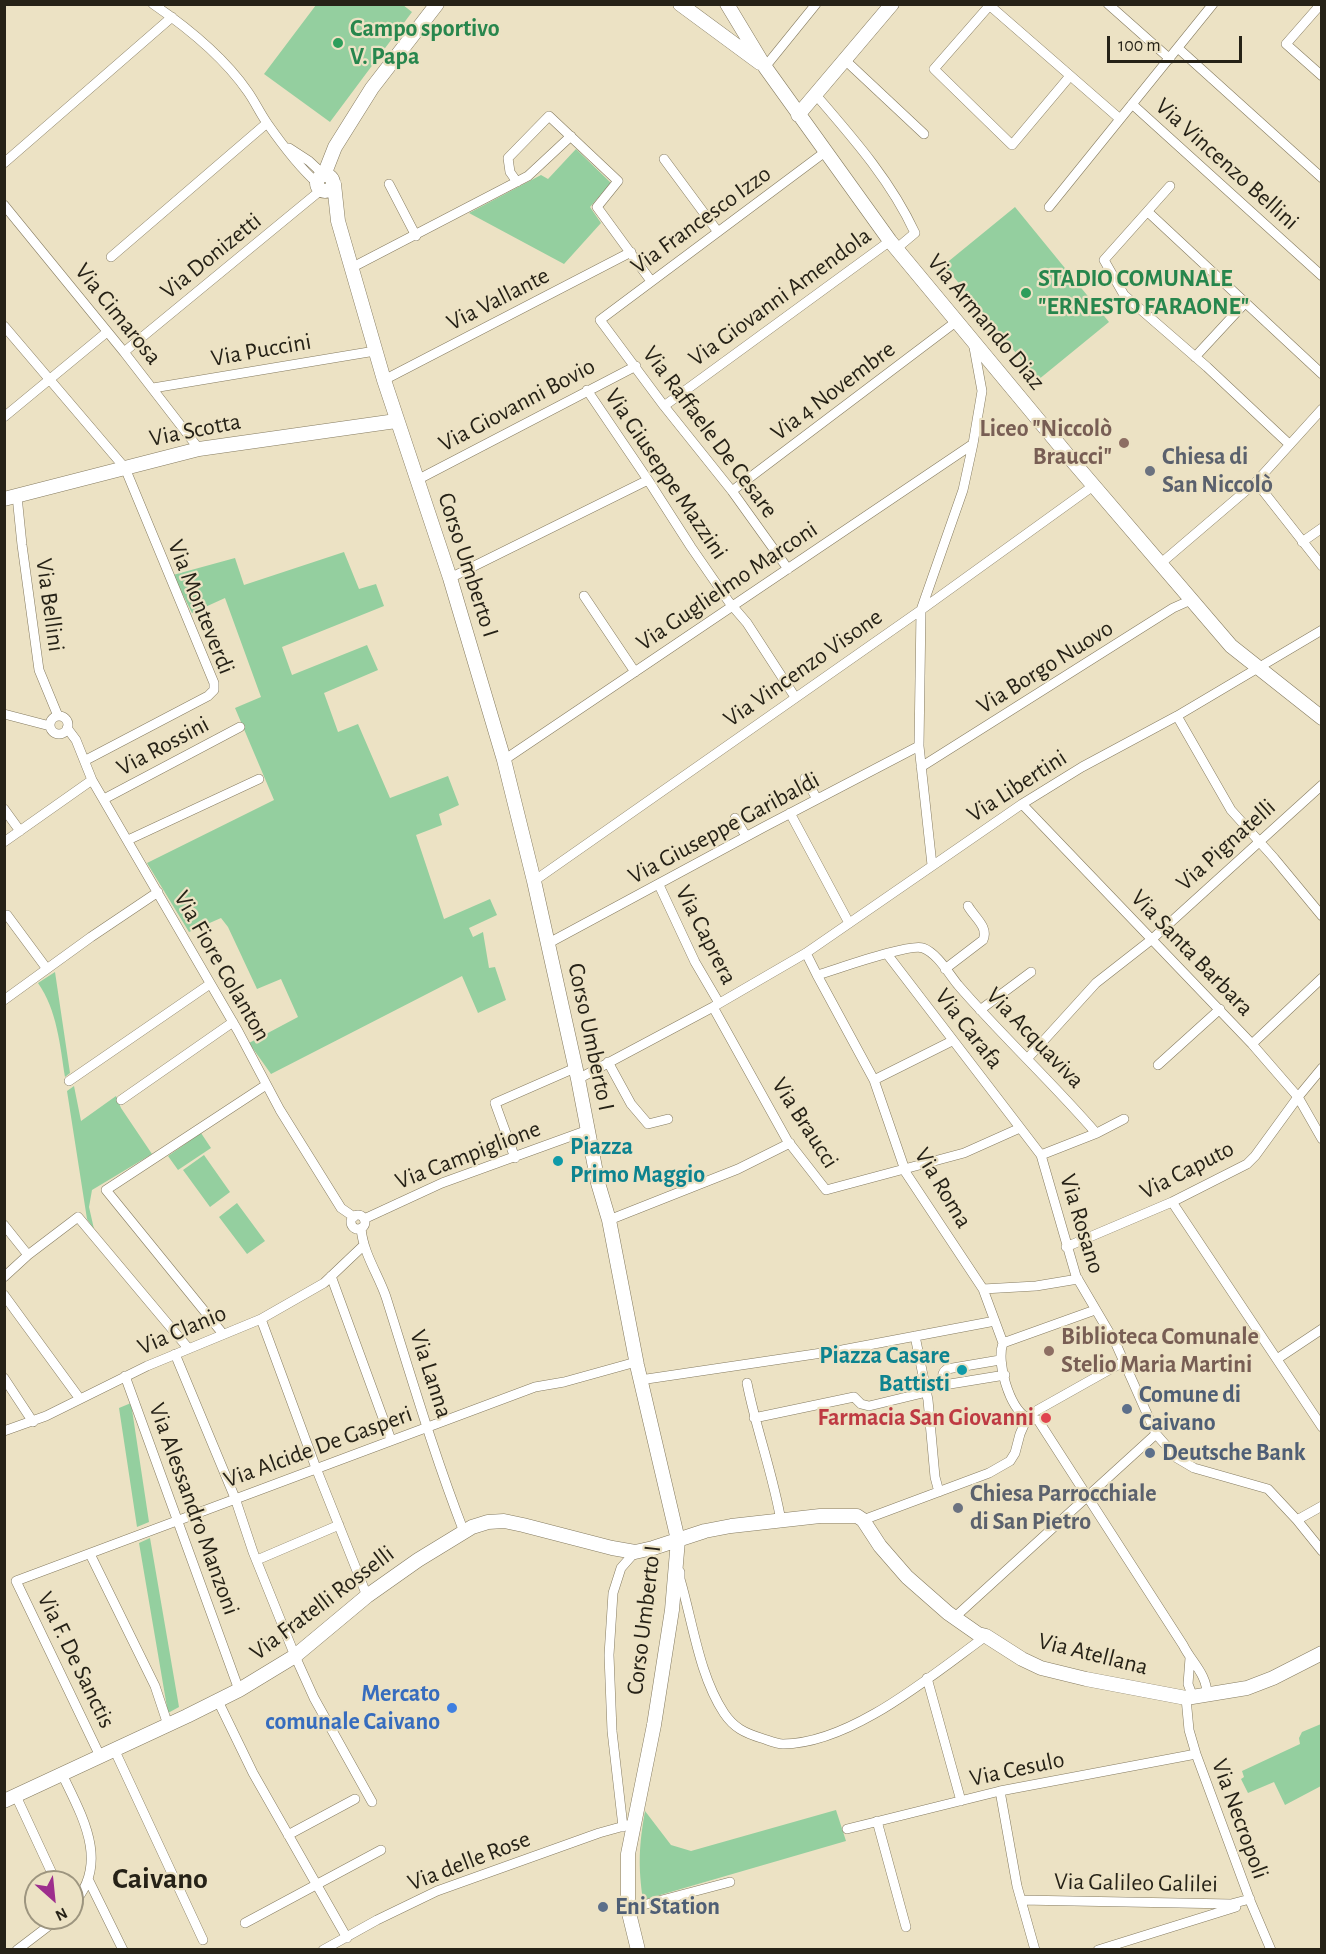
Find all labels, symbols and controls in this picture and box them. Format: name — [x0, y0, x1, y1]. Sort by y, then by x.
place label: Campo sportivo V. Papa — [350, 15, 500, 71]
scale bar — [1110, 24, 1245, 62]
marker: Campo sportivo V. Papa — [331, 36, 345, 50]
text: 100 m — [1118, 37, 1161, 55]
street label: Via Vincenzo Bellini — [1149, 92, 1305, 236]
street label: Via Francesco Izzo — [625, 159, 777, 281]
street label: Via Donizetti — [155, 207, 267, 305]
street label: Via Giovanni Amendola — [683, 221, 877, 373]
street label: Via Armando Diaz — [921, 248, 1051, 396]
street label: Via Cimarosa — [68, 257, 168, 371]
street label: Via Vallante — [442, 261, 554, 337]
place label: STADIO COMUNALE "ERNESTO FARAONE" — [1038, 265, 1249, 321]
marker: STADIO COMUNALE "ERNESTO FARAONE" — [1019, 286, 1033, 300]
street label: Via Puccini — [209, 327, 313, 373]
street label: Via 4 Novembre — [765, 335, 901, 447]
street label: Via Raffaele De Cesare — [636, 340, 784, 524]
street label: Via Giovanni Bovio — [434, 352, 600, 458]
street label: Via Giuseppe Mazzini — [598, 383, 734, 565]
street label: Via Scotta — [147, 407, 243, 453]
place label: Liceo "Niccolò Braucci" — [979, 415, 1112, 471]
marker: Liceo "Niccolò Braucci" — [1117, 436, 1131, 450]
place label: Chiesa di San Niccolò — [1162, 443, 1273, 499]
marker: Chiesa di San Niccolò — [1143, 464, 1157, 478]
street label: Corso Umberto I — [431, 489, 505, 641]
street label: Via Guglielmo Marconi — [631, 515, 823, 657]
street label: Via Monteverdi — [161, 536, 241, 678]
street label: Via Bellini — [29, 556, 71, 654]
street label: Via Vincenzo Visone — [718, 602, 888, 734]
street label: Via Borgo Nuovo — [972, 614, 1118, 720]
street label: Via Rossini — [112, 710, 214, 782]
street label: Via Libertini — [962, 743, 1072, 829]
street label: Via Giuseppe Garibaldi — [623, 765, 825, 891]
street label: Via Pignatelli — [1170, 793, 1282, 897]
street label: Via Caprera — [669, 881, 743, 989]
street label: Via Santa Barbara — [1125, 884, 1259, 1022]
street label: Via Fiore Colanton — [167, 886, 277, 1046]
street label: Corso Umberto I — [561, 960, 621, 1114]
street label: Via Acquaviva — [980, 982, 1090, 1094]
street label: Via Carafa — [929, 983, 1009, 1075]
street label: Via Braucci — [765, 1072, 845, 1174]
street label: Via Campiglione — [391, 1114, 545, 1196]
place label: Piazza Primo Maggio — [570, 1133, 705, 1189]
street label: Via Caputo — [1135, 1134, 1239, 1206]
street label: Via Roma — [908, 1143, 978, 1233]
marker: Piazza Primo Maggio — [551, 1154, 565, 1168]
street label: Via Rosano — [1053, 1171, 1111, 1277]
street label: Via Clanio — [133, 1298, 231, 1362]
place label: Biblioteca Comunale Stelio Maria Martini — [1061, 1323, 1259, 1379]
street label: Via Lanna — [403, 1326, 459, 1422]
place label: Piazza Casare Battisti — [819, 1342, 950, 1398]
marker: Biblioteca Comunale Stelio Maria Martini — [1042, 1344, 1056, 1358]
marker: Piazza Casare Battisti — [955, 1363, 969, 1377]
place label: Comune di Caivano — [1139, 1381, 1241, 1437]
street label: Via Alessandro Manzoni — [142, 1399, 246, 1619]
street label: Via Alcide De Gasperi — [220, 1400, 416, 1494]
marker: Comune di Caivano — [1120, 1402, 1134, 1416]
place label: Farmacia San Giovanni — [818, 1404, 1034, 1432]
marker: Farmacia San Giovanni — [1039, 1411, 1053, 1425]
place label: Deutsche Bank — [1162, 1439, 1306, 1467]
marker: Deutsche Bank — [1143, 1446, 1157, 1460]
place label: Chiesa Parrocchiale di San Pietro — [970, 1480, 1157, 1536]
marker: Chiesa Parrocchiale di San Pietro — [951, 1501, 965, 1515]
street label: Via Fratelli Rosselli — [244, 1539, 400, 1667]
street label: Corso Umberto I — [621, 1544, 667, 1696]
street label: Via F. De Sanctis — [31, 1587, 121, 1733]
street label: Via Atellana — [1035, 1626, 1151, 1682]
place label: Mercato comunale Caivano — [265, 1680, 440, 1736]
marker: Mercato comunale Caivano — [445, 1701, 459, 1715]
street label: Via Cesulo — [967, 1745, 1067, 1793]
street label: Via Necropoli — [1205, 1755, 1275, 1883]
street label: Via delle Rose — [404, 1824, 534, 1898]
district label: Caivano — [112, 1861, 208, 1897]
street label: Via Galileo Galilei — [1054, 1867, 1218, 1899]
north arrow — [24, 1870, 84, 1930]
place label: Eni Station — [615, 1893, 720, 1921]
marker: Eni Station — [596, 1900, 610, 1914]
text: N — [53, 1905, 70, 1924]

